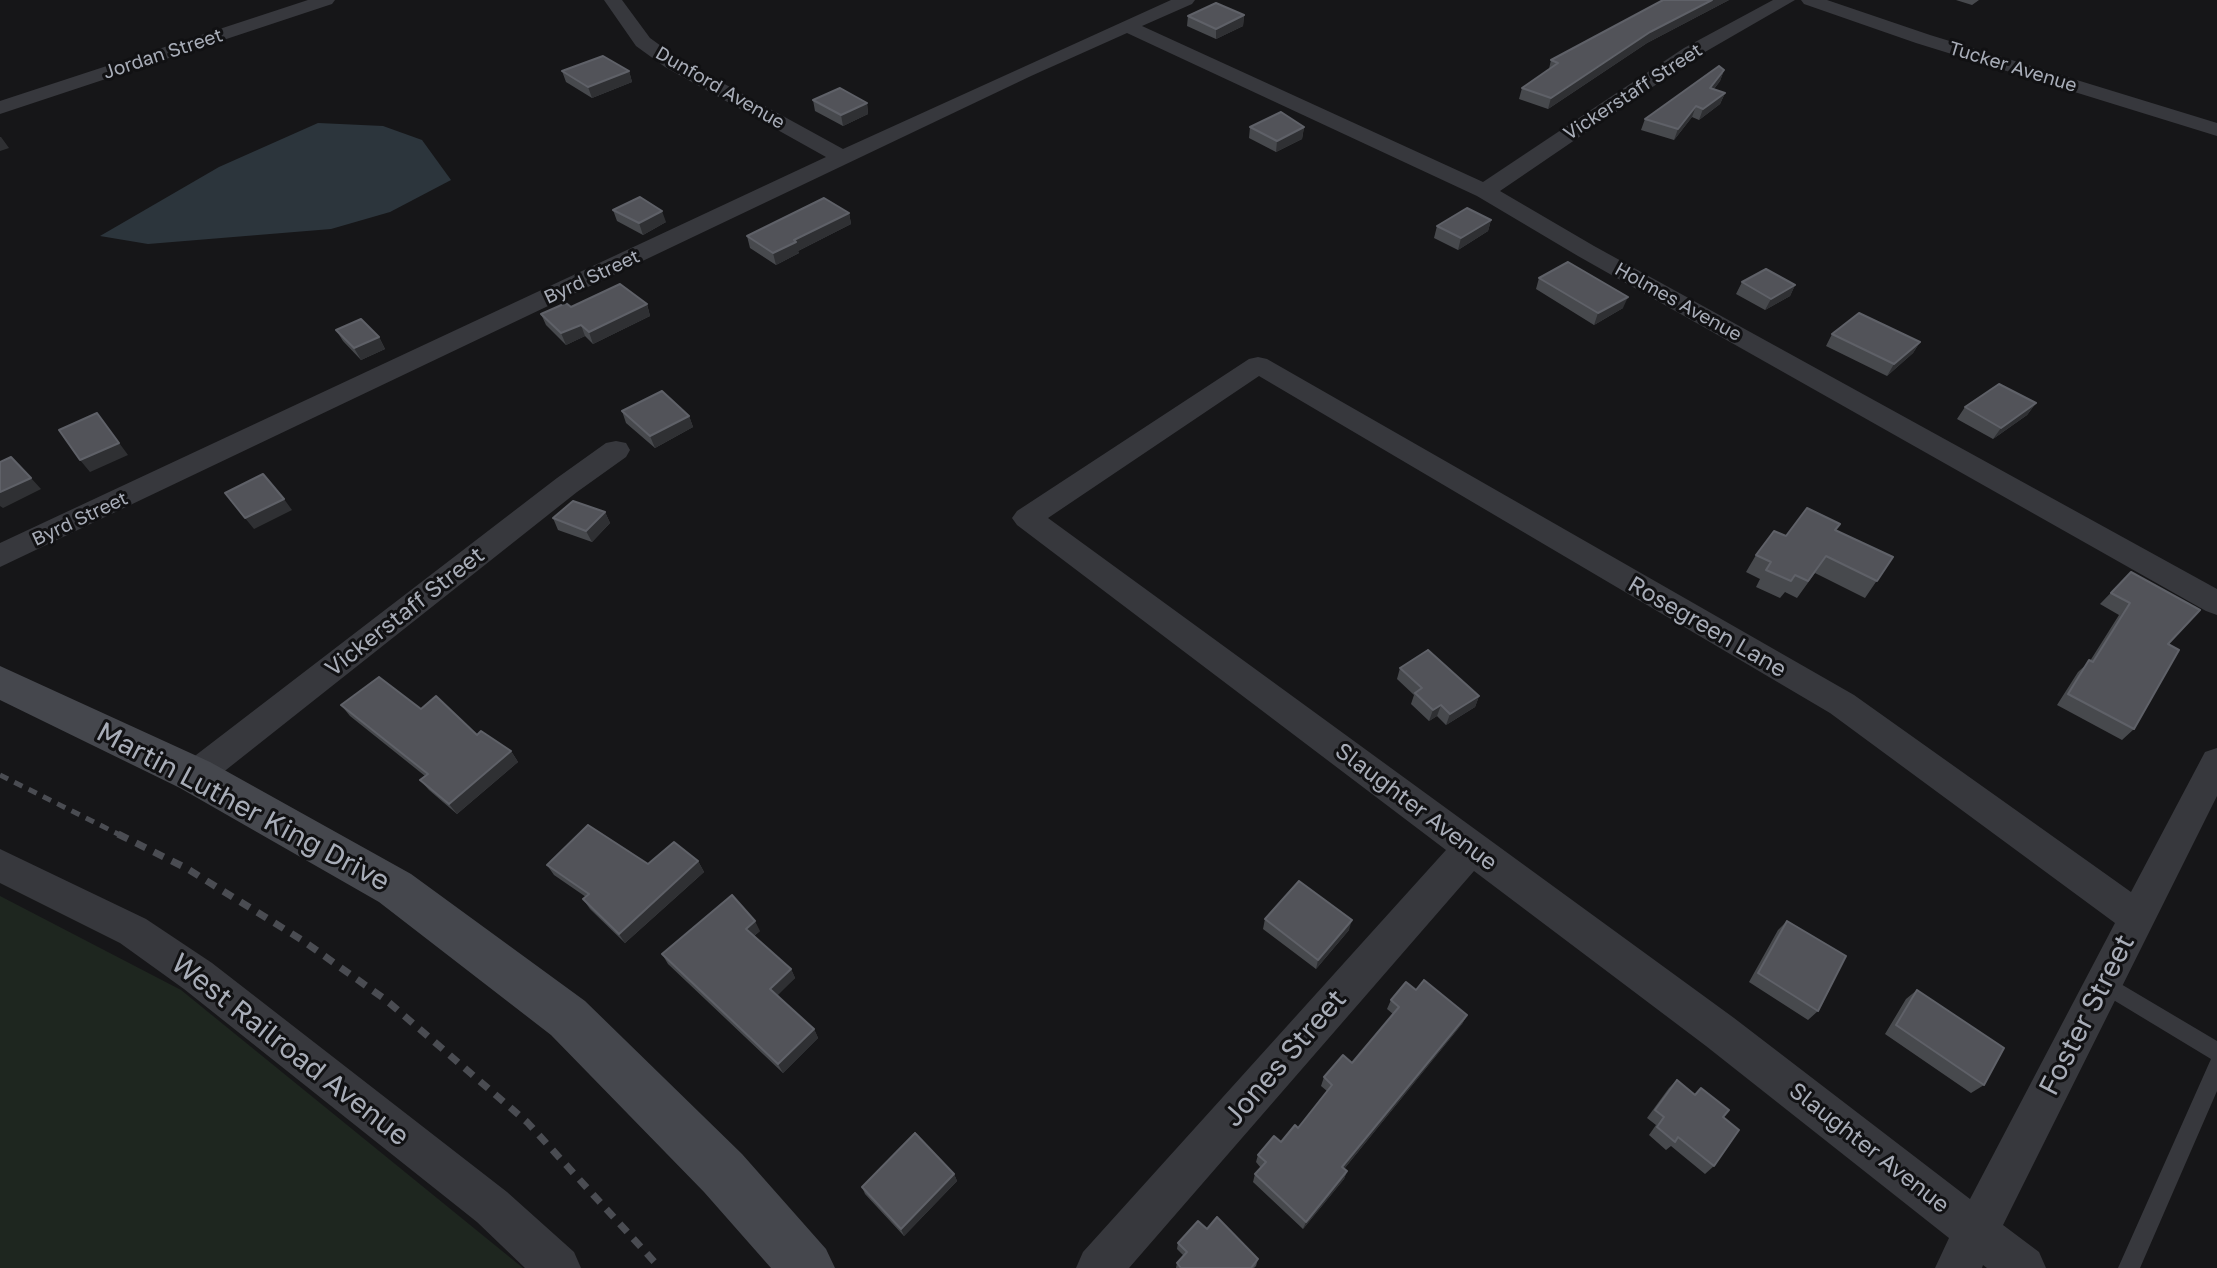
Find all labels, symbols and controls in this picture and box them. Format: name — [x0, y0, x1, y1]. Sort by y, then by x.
street label: Jordan Street — [100, 24, 226, 84]
street label: Tucker Avenue — [1946, 37, 2080, 97]
street label: Vickerstaff Street — [1560, 39, 1706, 145]
street label: Dunford Avenue — [651, 42, 789, 134]
street label: Byrd Street — [540, 245, 644, 309]
street label: Holmes Avenue — [1611, 258, 1745, 346]
street label: Byrd Street — [28, 487, 132, 551]
street label: Vickerstaff Street — [320, 541, 490, 683]
street label: Rosegreen Lane — [1623, 571, 1791, 683]
street label: Martin Luther King Drive — [91, 715, 395, 899]
street label: Slaughter Avenue — [1330, 737, 1502, 877]
street label: Foster Street — [2032, 929, 2142, 1101]
street label: West Railroad Avenue — [164, 947, 416, 1153]
street label: Jones Street — [1216, 983, 1354, 1133]
street label: Slaughter Avenue — [1783, 1077, 1955, 1219]

